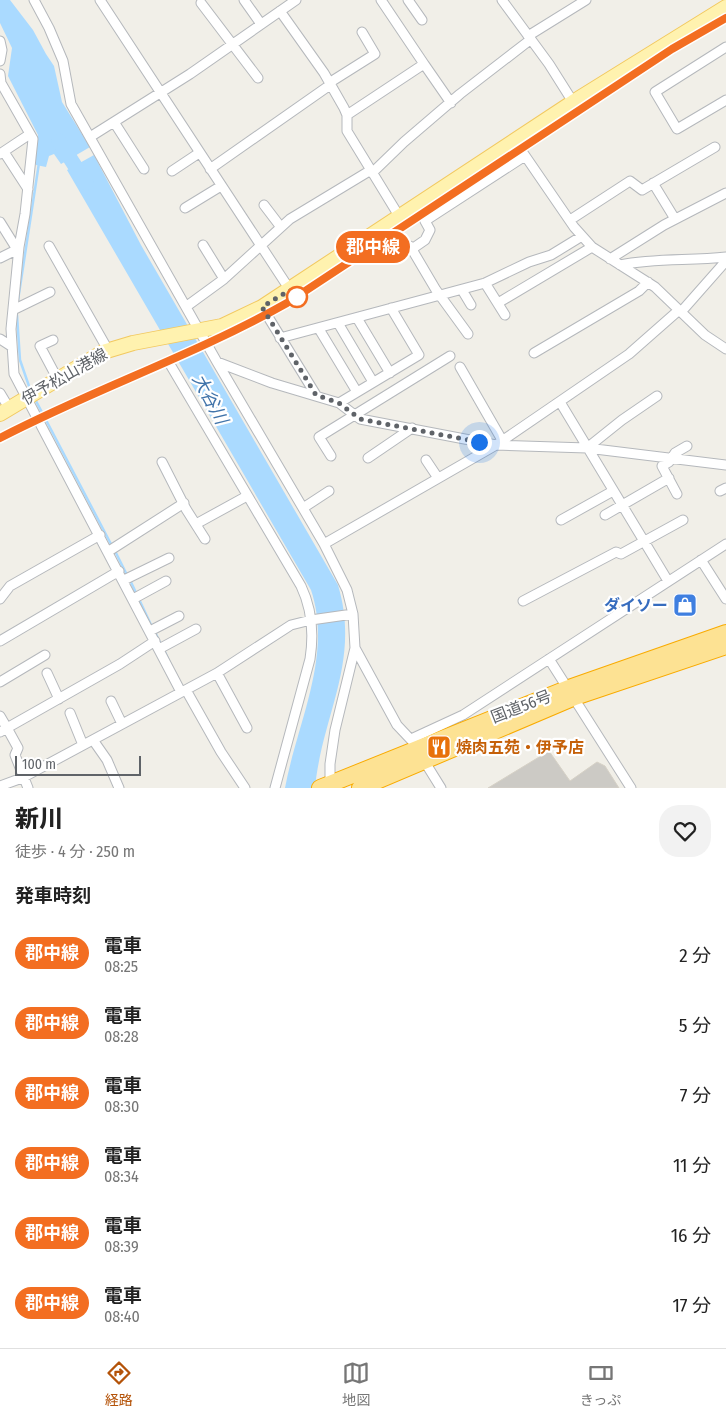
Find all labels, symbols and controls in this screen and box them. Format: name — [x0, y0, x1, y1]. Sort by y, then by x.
line badge: 郡中線 — [344, 231, 402, 263]
text: 郡中線 — [346, 236, 400, 258]
unlabelled marker — [286, 286, 308, 308]
street label: 伊予松山港線 — [18, 344, 111, 409]
water label: 大谷川 — [188, 370, 233, 430]
your location — [467, 430, 492, 455]
shop icon: ダイソー — [672, 592, 698, 618]
place label: ダイソー — [604, 596, 668, 615]
street label: 国道56号 — [488, 686, 554, 727]
restaurant icon: 焼肉五苑・伊予店 — [426, 734, 452, 760]
place label: 焼肉五苑・伊予店 — [456, 738, 584, 757]
scale bar — [15, 753, 141, 776]
text: 100 m — [22, 756, 56, 773]
text: 新川 — [15, 805, 63, 833]
button: heart — [659, 805, 711, 857]
text: 徒歩 · 4 分 · 250 m — [15, 842, 135, 861]
text: 発車時刻 — [15, 884, 91, 907]
text: 電車 — [104, 934, 142, 957]
text: 郡中線 — [25, 942, 79, 964]
text: 2 分 — [679, 944, 711, 967]
text: 08:25 — [104, 957, 138, 976]
text: 電車 — [104, 1004, 142, 1027]
text: 郡中線 — [25, 1012, 79, 1034]
text: 5 分 — [679, 1014, 711, 1037]
text: 08:28 — [104, 1027, 139, 1046]
text: 電車 — [104, 1074, 142, 1097]
text: 郡中線 — [25, 1082, 79, 1104]
text: 7 分 — [680, 1084, 711, 1107]
text: 08:30 — [104, 1097, 139, 1116]
text: 電車 — [104, 1144, 142, 1167]
text: 郡中線 — [25, 1152, 79, 1174]
text: 11 分 — [673, 1154, 711, 1177]
text: 08:34 — [104, 1167, 139, 1186]
text: 電車 — [104, 1214, 142, 1237]
text: 郡中線 — [25, 1222, 79, 1244]
text: 16 分 — [671, 1224, 711, 1247]
text: 08:39 — [104, 1237, 139, 1256]
text: 電車 — [104, 1284, 142, 1307]
text: 郡中線 — [25, 1292, 79, 1314]
text: 17 分 — [672, 1294, 711, 1317]
text: 08:40 — [104, 1307, 140, 1326]
tab: 経路 — [105, 1359, 133, 1409]
tab: 地図 — [342, 1359, 370, 1409]
tab: きっぷ — [580, 1359, 621, 1409]

